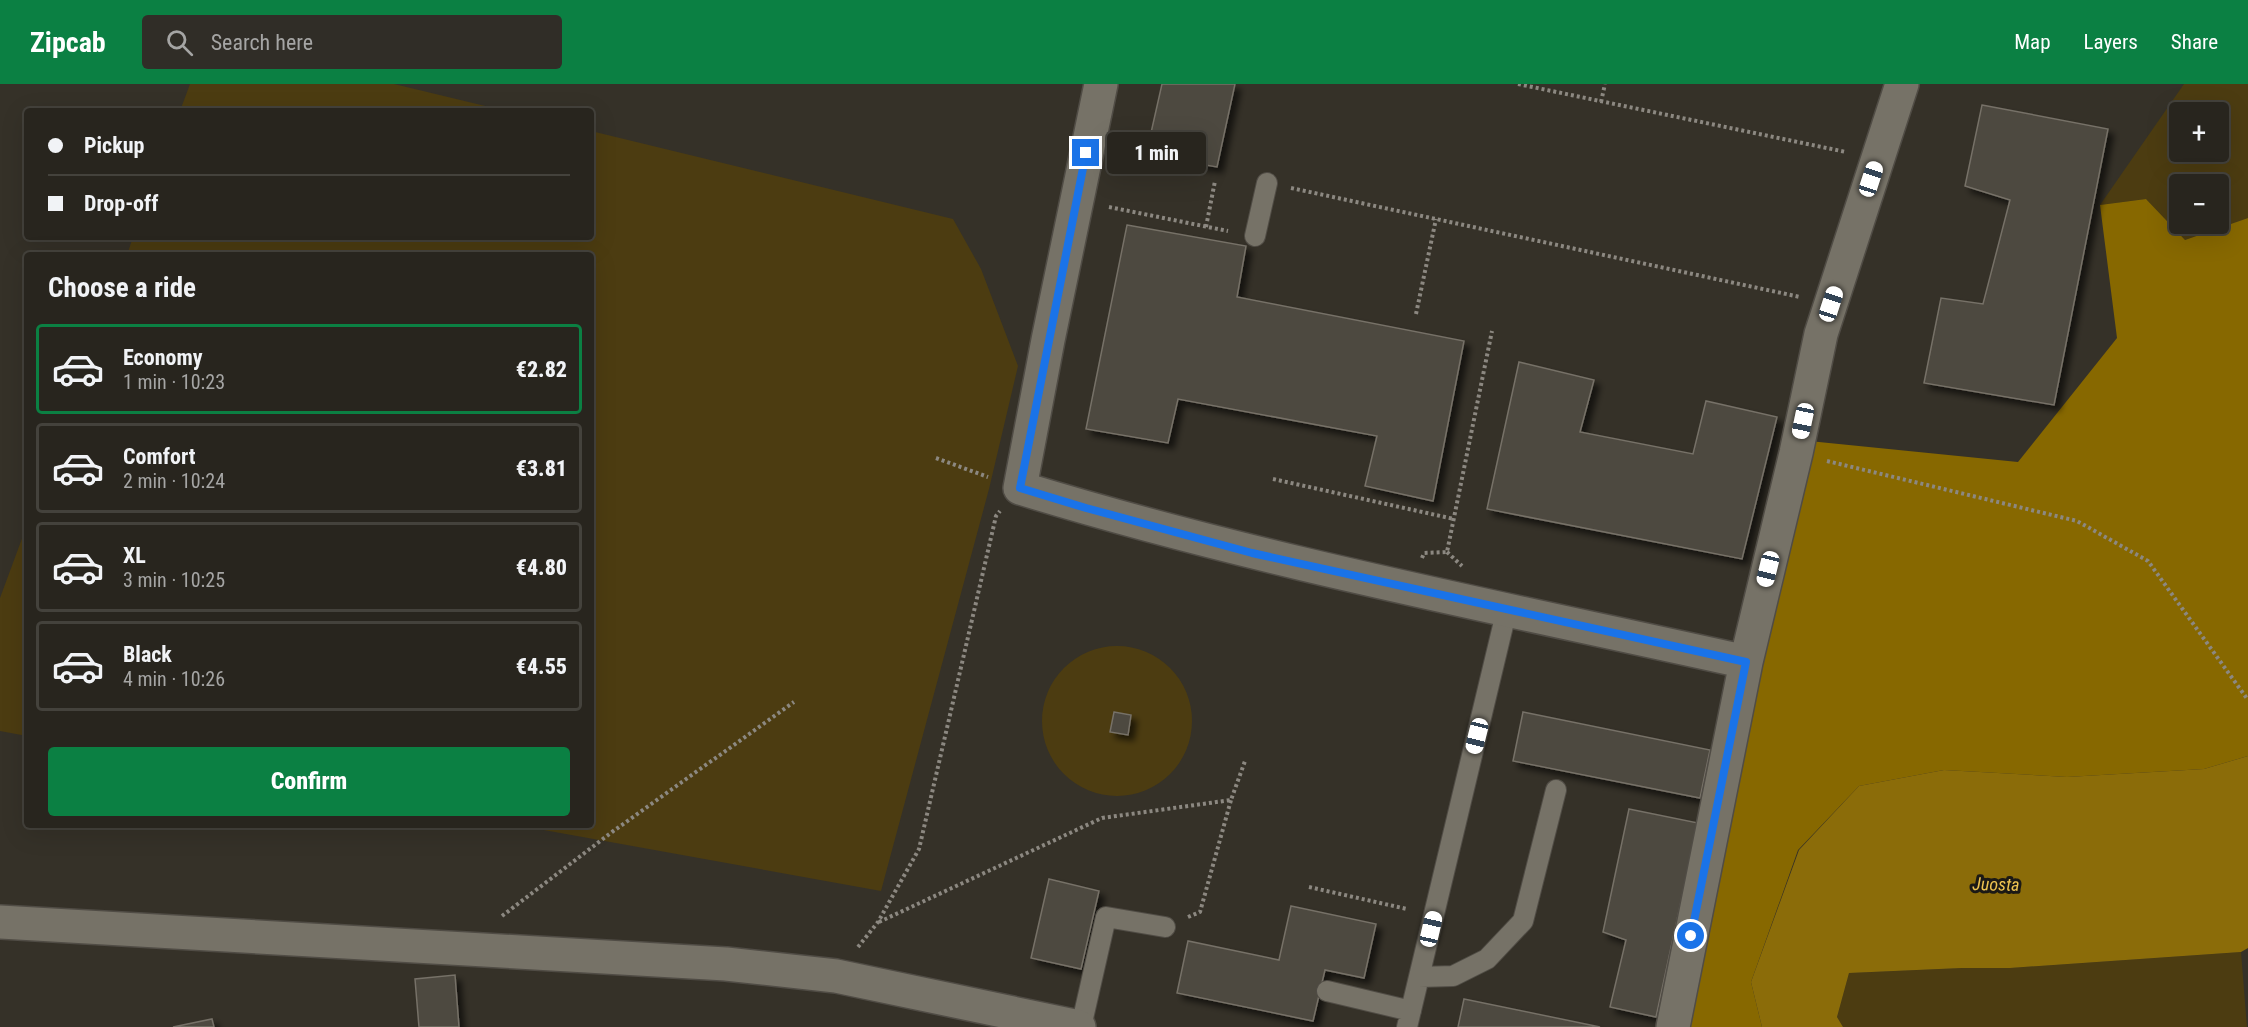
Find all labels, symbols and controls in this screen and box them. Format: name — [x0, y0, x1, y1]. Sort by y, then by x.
search box — [142, 15, 562, 69]
text: Zipcab — [30, 26, 106, 59]
icon: search — [163, 26, 196, 59]
text: Search here — [211, 30, 313, 55]
text: Map — [2014, 30, 2051, 54]
text: Layers — [2084, 30, 2138, 54]
text: Share — [2171, 30, 2218, 54]
map controls — [2169, 102, 2229, 234]
button: + — [2169, 102, 2229, 162]
callout: 1 min — [1107, 132, 1206, 174]
text: Pickup — [84, 133, 144, 158]
route end — [1072, 139, 1099, 166]
text: 1 min — [1134, 141, 1179, 165]
car — [1857, 159, 1885, 199]
button: − — [2169, 174, 2229, 234]
text: Drop-off — [84, 191, 158, 216]
text: Choose a ride — [48, 272, 196, 304]
car — [1817, 284, 1845, 324]
icon: car — [51, 342, 105, 396]
text: Economy — [123, 345, 203, 370]
text: €2.82 — [516, 357, 567, 382]
text: 1 min · 10:23 — [123, 370, 225, 394]
car — [1790, 402, 1816, 440]
icon: car — [51, 441, 105, 495]
text: Comfort — [123, 444, 196, 469]
text: €3.81 — [516, 456, 567, 481]
text: 2 min · 10:24 — [123, 469, 225, 493]
icon: car — [51, 540, 105, 594]
text: XL — [123, 543, 146, 568]
car — [1755, 549, 1781, 589]
text: €4.80 — [516, 555, 567, 580]
text: 3 min · 10:25 — [123, 568, 225, 592]
icon: car — [51, 639, 105, 693]
text: Black — [123, 642, 172, 667]
text: €4.55 — [516, 654, 567, 679]
text: 4 min · 10:26 — [123, 667, 225, 691]
car — [1464, 716, 1490, 756]
button: Confirm — [48, 747, 570, 816]
water label: Juosta — [1972, 873, 2020, 895]
car — [1418, 909, 1444, 949]
route start — [1677, 922, 1704, 949]

